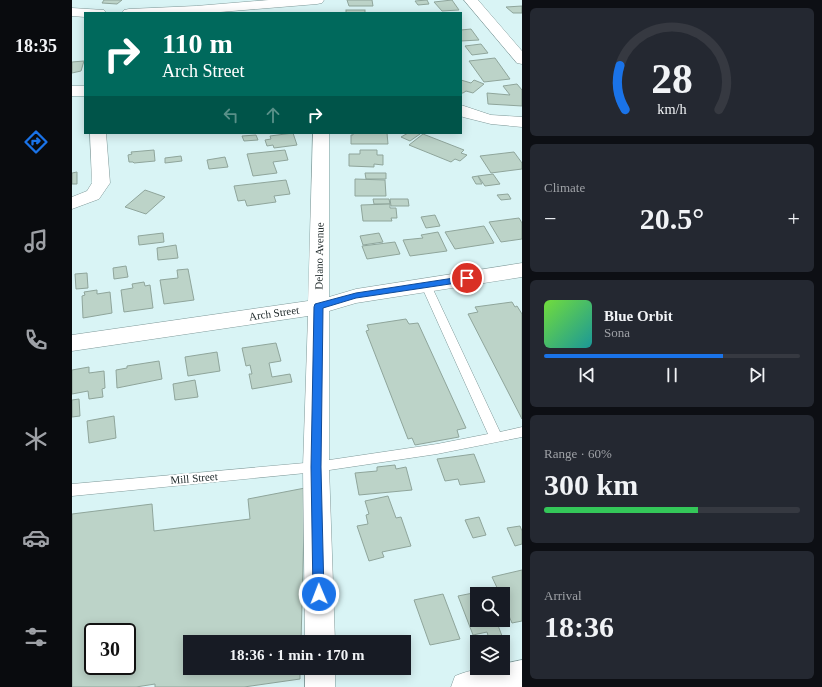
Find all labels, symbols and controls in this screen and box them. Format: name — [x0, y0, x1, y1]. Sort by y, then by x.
icon: right — [96, 28, 148, 80]
text: 110 m — [162, 28, 233, 59]
text: 18:35 — [15, 36, 57, 56]
text: 28 — [651, 56, 693, 102]
text: Arch Street — [162, 61, 244, 81]
text: km/h — [657, 100, 687, 116]
icon: left — [220, 104, 242, 126]
icon: ahead — [262, 104, 284, 126]
icon: right — [304, 104, 326, 126]
icon: directions — [22, 128, 50, 156]
text: Climate — [544, 180, 585, 195]
text: 20.5° — [640, 202, 704, 235]
text: − — [544, 206, 556, 231]
text: + — [788, 206, 800, 231]
street label: Delano Avenue — [312, 222, 326, 290]
icon: music — [22, 227, 50, 255]
pin — [450, 261, 484, 295]
icon: arrive — [456, 267, 478, 289]
street label: Arch Street — [248, 304, 300, 322]
text: Blue Orbit — [604, 308, 673, 324]
text: Sona — [604, 325, 630, 340]
icon: phone — [22, 326, 50, 354]
icon: previous — [576, 364, 598, 386]
icon: pause — [661, 364, 683, 386]
icon: next — [746, 364, 768, 386]
icon: climate — [22, 425, 50, 453]
text: Range · 60% — [544, 446, 612, 461]
text: 300 km — [544, 468, 638, 501]
street label: Mill Street — [170, 470, 218, 486]
icon: car — [22, 524, 50, 552]
position arrow — [298, 573, 340, 615]
map controls — [470, 587, 510, 675]
button: search — [470, 587, 510, 627]
text: Arrival — [544, 588, 582, 603]
text: 18:36 — [544, 610, 614, 643]
icon: filters — [22, 623, 50, 651]
speed limit sign: 30 — [84, 623, 136, 675]
button: layers — [470, 635, 510, 675]
text: 18:36 · 1 min · 170 m — [230, 647, 365, 663]

